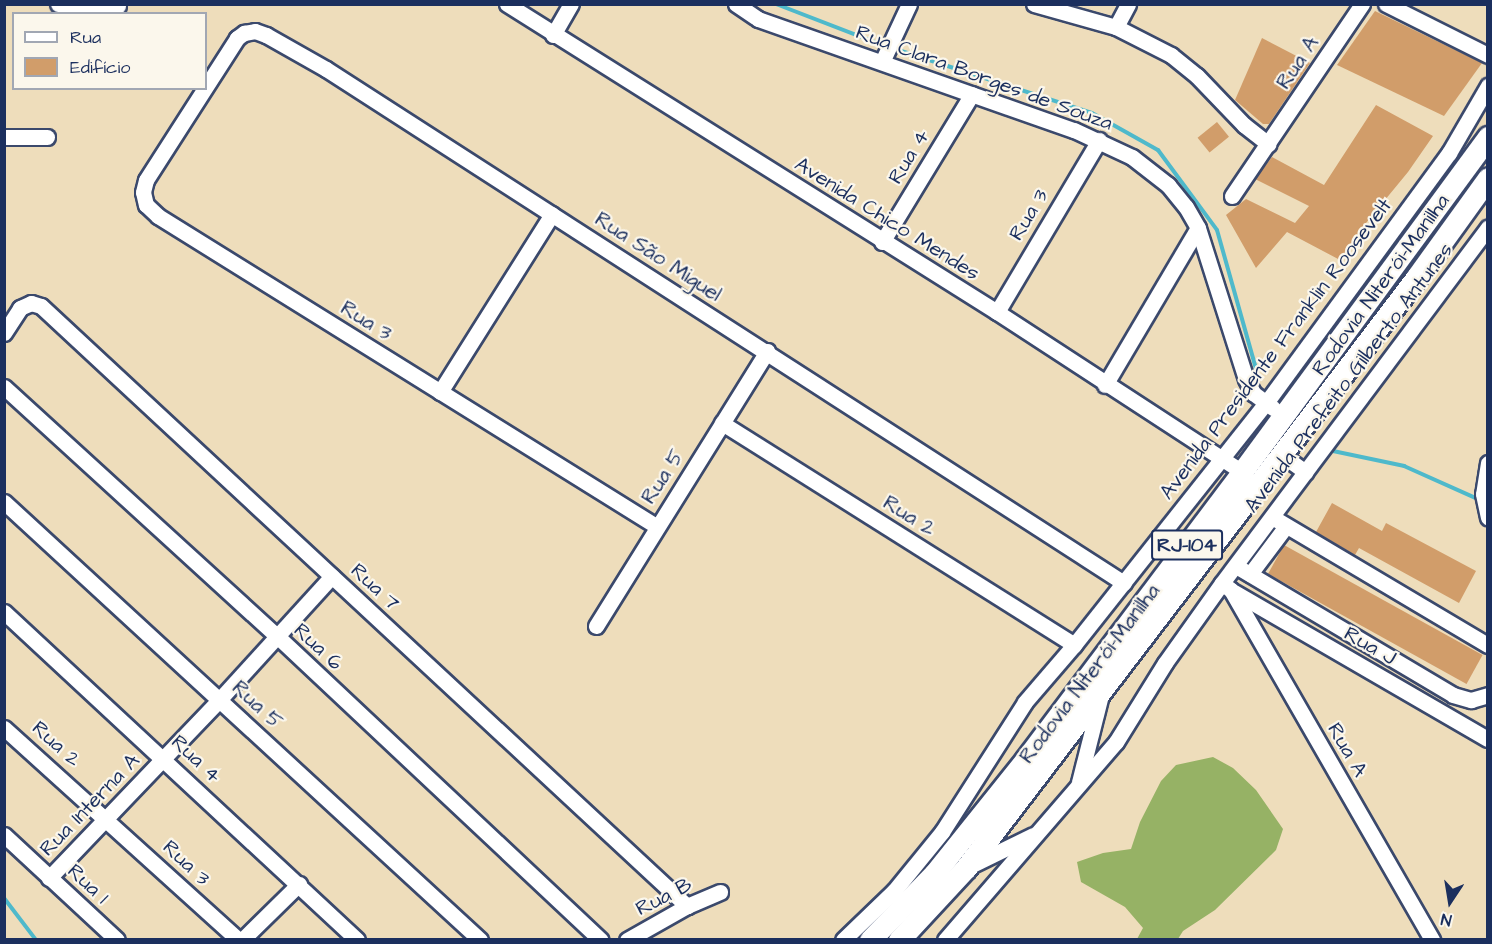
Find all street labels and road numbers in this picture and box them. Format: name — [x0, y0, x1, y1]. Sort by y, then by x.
street label: Rua Clara Borges de Souza — [852, 20, 1116, 136]
street label: Rua A — [1271, 32, 1325, 94]
street label: Rua 4 — [883, 125, 935, 189]
street label: Avenida Chico Mendes — [790, 152, 984, 286]
street label: Rua 3 — [1004, 185, 1054, 245]
street label: Rodovia Niterói-Manilha — [1307, 189, 1455, 381]
street label: Avenida Presidente Franklin Roosevelt — [1155, 194, 1397, 504]
street label: Rua São Miguel — [590, 207, 726, 307]
street label: Avenida Prefeito Gilberto Antunes — [1239, 238, 1459, 518]
street label: Rua 3 — [336, 296, 396, 346]
street label: Rua 5 — [636, 445, 690, 509]
street label: Rua 2 — [878, 490, 940, 542]
road number: RJ-104 — [1151, 528, 1223, 562]
street label: Rua 7 — [345, 558, 405, 616]
street label: Rodovia Niterói-Manilha — [1014, 579, 1166, 769]
street label: Rua 6 — [288, 618, 348, 676]
street label: Rua J — [1340, 621, 1400, 671]
street label: Rua 5 — [227, 675, 287, 735]
street label: Rua 2 — [26, 716, 86, 772]
street label: Rua A — [1322, 719, 1372, 781]
street label: Rua 4 — [166, 730, 226, 788]
street label: Rua Interna A — [35, 748, 145, 862]
street label: Rua 3 — [157, 835, 215, 891]
street label: Rua 1 — [62, 859, 114, 909]
street label: Rua B — [632, 872, 696, 922]

